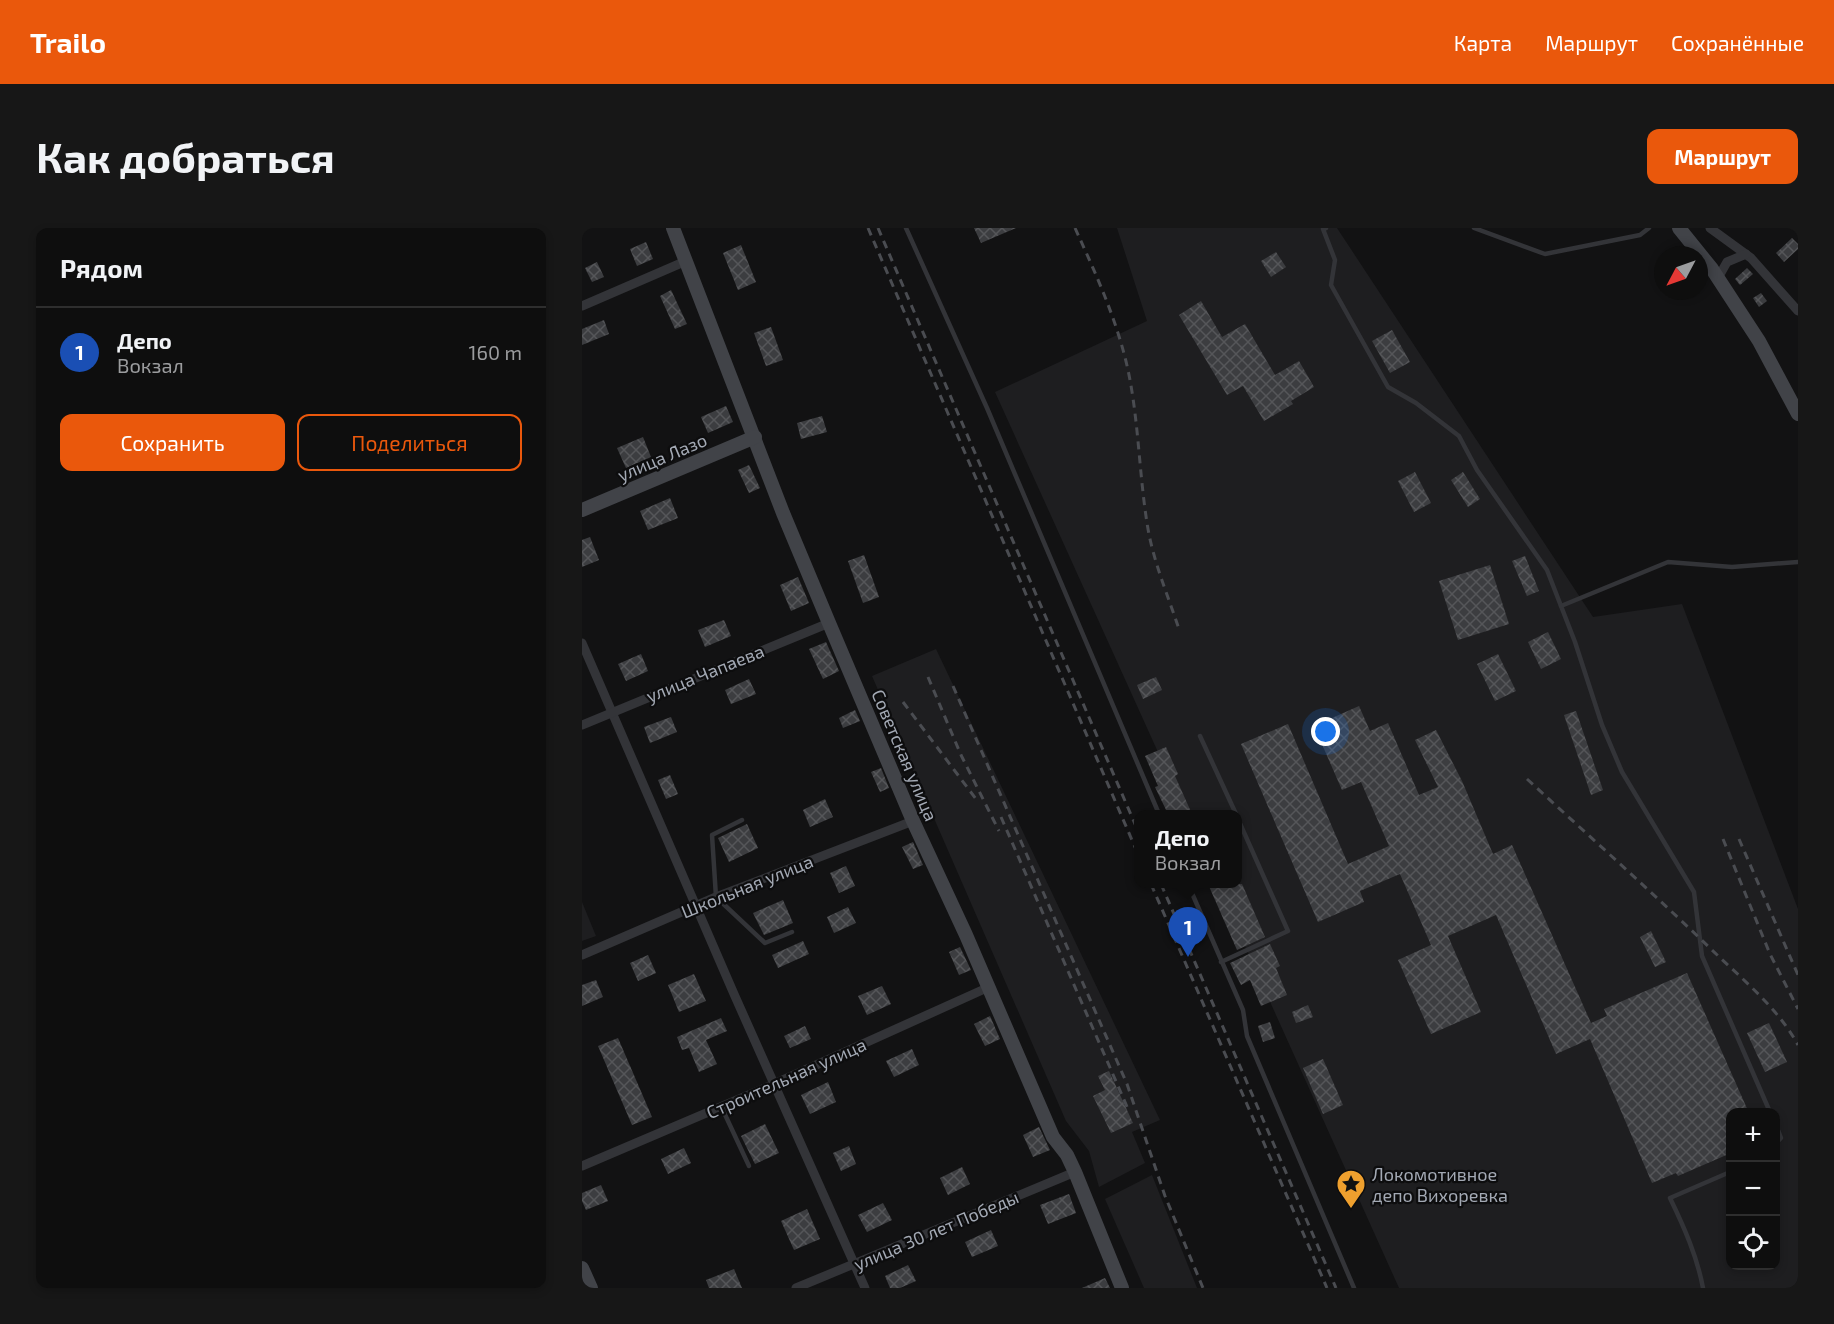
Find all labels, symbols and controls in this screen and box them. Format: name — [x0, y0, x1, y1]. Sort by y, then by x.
text: Trailo — [30, 25, 106, 59]
text: Карта — [1454, 30, 1512, 55]
text: Маршрут — [1545, 30, 1638, 55]
text: Сохранённые — [1671, 30, 1804, 55]
button: Маршрут — [1647, 129, 1798, 184]
text: Как добраться — [36, 131, 335, 181]
north arrow — [1654, 246, 1708, 300]
text: Рядом — [60, 252, 143, 283]
text: Депо — [117, 327, 172, 353]
text: 1 — [75, 340, 84, 364]
text: 160 m — [469, 340, 522, 364]
text: Вокзал — [117, 353, 184, 377]
button: Сохранить — [60, 414, 285, 471]
button: Поделиться — [297, 414, 522, 471]
street label: улица Лазо — [614, 428, 710, 486]
street label: улица Чапаева — [643, 639, 767, 707]
street label: Советская улица — [867, 686, 943, 824]
your location — [1311, 717, 1340, 746]
popup — [1134, 810, 1242, 888]
text: Депо — [1155, 824, 1209, 850]
street label: Школьная улица — [678, 850, 816, 922]
text: Вокзал — [1155, 850, 1221, 874]
pin: 1 — [1168, 908, 1208, 957]
street label: Строительная улица — [703, 1033, 869, 1123]
map controls — [1726, 1108, 1780, 1270]
button: + — [1726, 1108, 1780, 1162]
button: − — [1726, 1162, 1780, 1216]
place label: Локомотивное депо Вихоревка — [1372, 1163, 1508, 1206]
place icon: Локомотивное депо Вихоревка — [1335, 1168, 1367, 1210]
street label: улица 30 лет Победы — [850, 1185, 1022, 1275]
button: locate — [1726, 1216, 1780, 1270]

